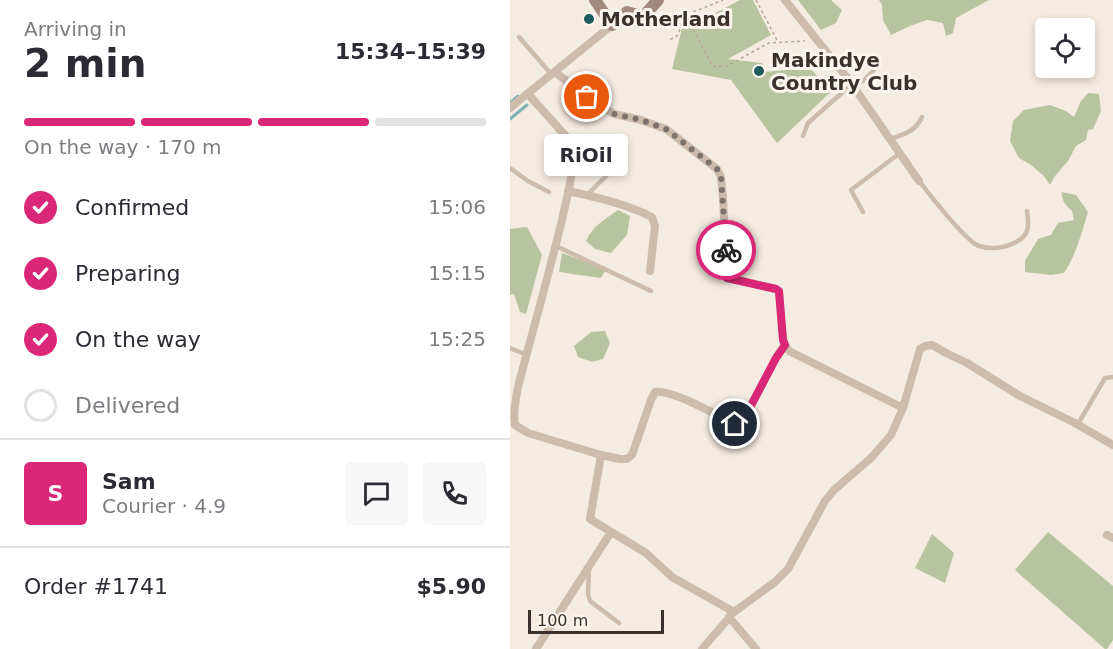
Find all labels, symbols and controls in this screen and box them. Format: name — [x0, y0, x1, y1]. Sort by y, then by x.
place label: Motherland — [601, 7, 731, 31]
marker: Motherland — [582, 12, 596, 26]
text: Arriving in — [24, 17, 127, 41]
map controls — [1035, 18, 1095, 78]
button: locate — [1035, 18, 1095, 78]
text: 15:34–15:39 — [335, 39, 486, 64]
text: 2 min — [24, 41, 146, 86]
place label: Makindye Country Club — [771, 48, 917, 95]
marker: Makindye Country Club — [752, 64, 766, 78]
pin — [561, 71, 612, 122]
icon: bag — [570, 80, 603, 113]
callout: RiOil — [545, 133, 629, 175]
text: On the way · 170 m — [24, 135, 222, 159]
text: RiOil — [560, 143, 612, 167]
icon: check — [24, 191, 57, 224]
text: Confirmed — [75, 195, 189, 220]
text: 15:06 — [428, 195, 486, 219]
courier — [696, 220, 756, 280]
icon: bike — [710, 234, 743, 267]
icon: check — [24, 257, 57, 290]
text: Preparing — [75, 261, 181, 286]
text: 15:15 — [428, 261, 486, 285]
icon: check — [24, 323, 57, 356]
text: On the way — [75, 327, 201, 352]
text: 15:25 — [428, 327, 486, 351]
text: Delivered — [75, 393, 180, 418]
pin — [709, 398, 760, 449]
icon: home — [718, 407, 751, 440]
button: chat — [345, 462, 408, 525]
button: phone — [423, 462, 486, 525]
text: Sam — [102, 469, 156, 494]
text: S — [48, 481, 63, 506]
text: Courier · 4.9 — [102, 494, 226, 518]
text: Order #1741 — [24, 574, 168, 599]
text: $5.90 — [416, 574, 486, 599]
scale bar — [528, 607, 664, 634]
text: 100 m — [537, 611, 588, 630]

